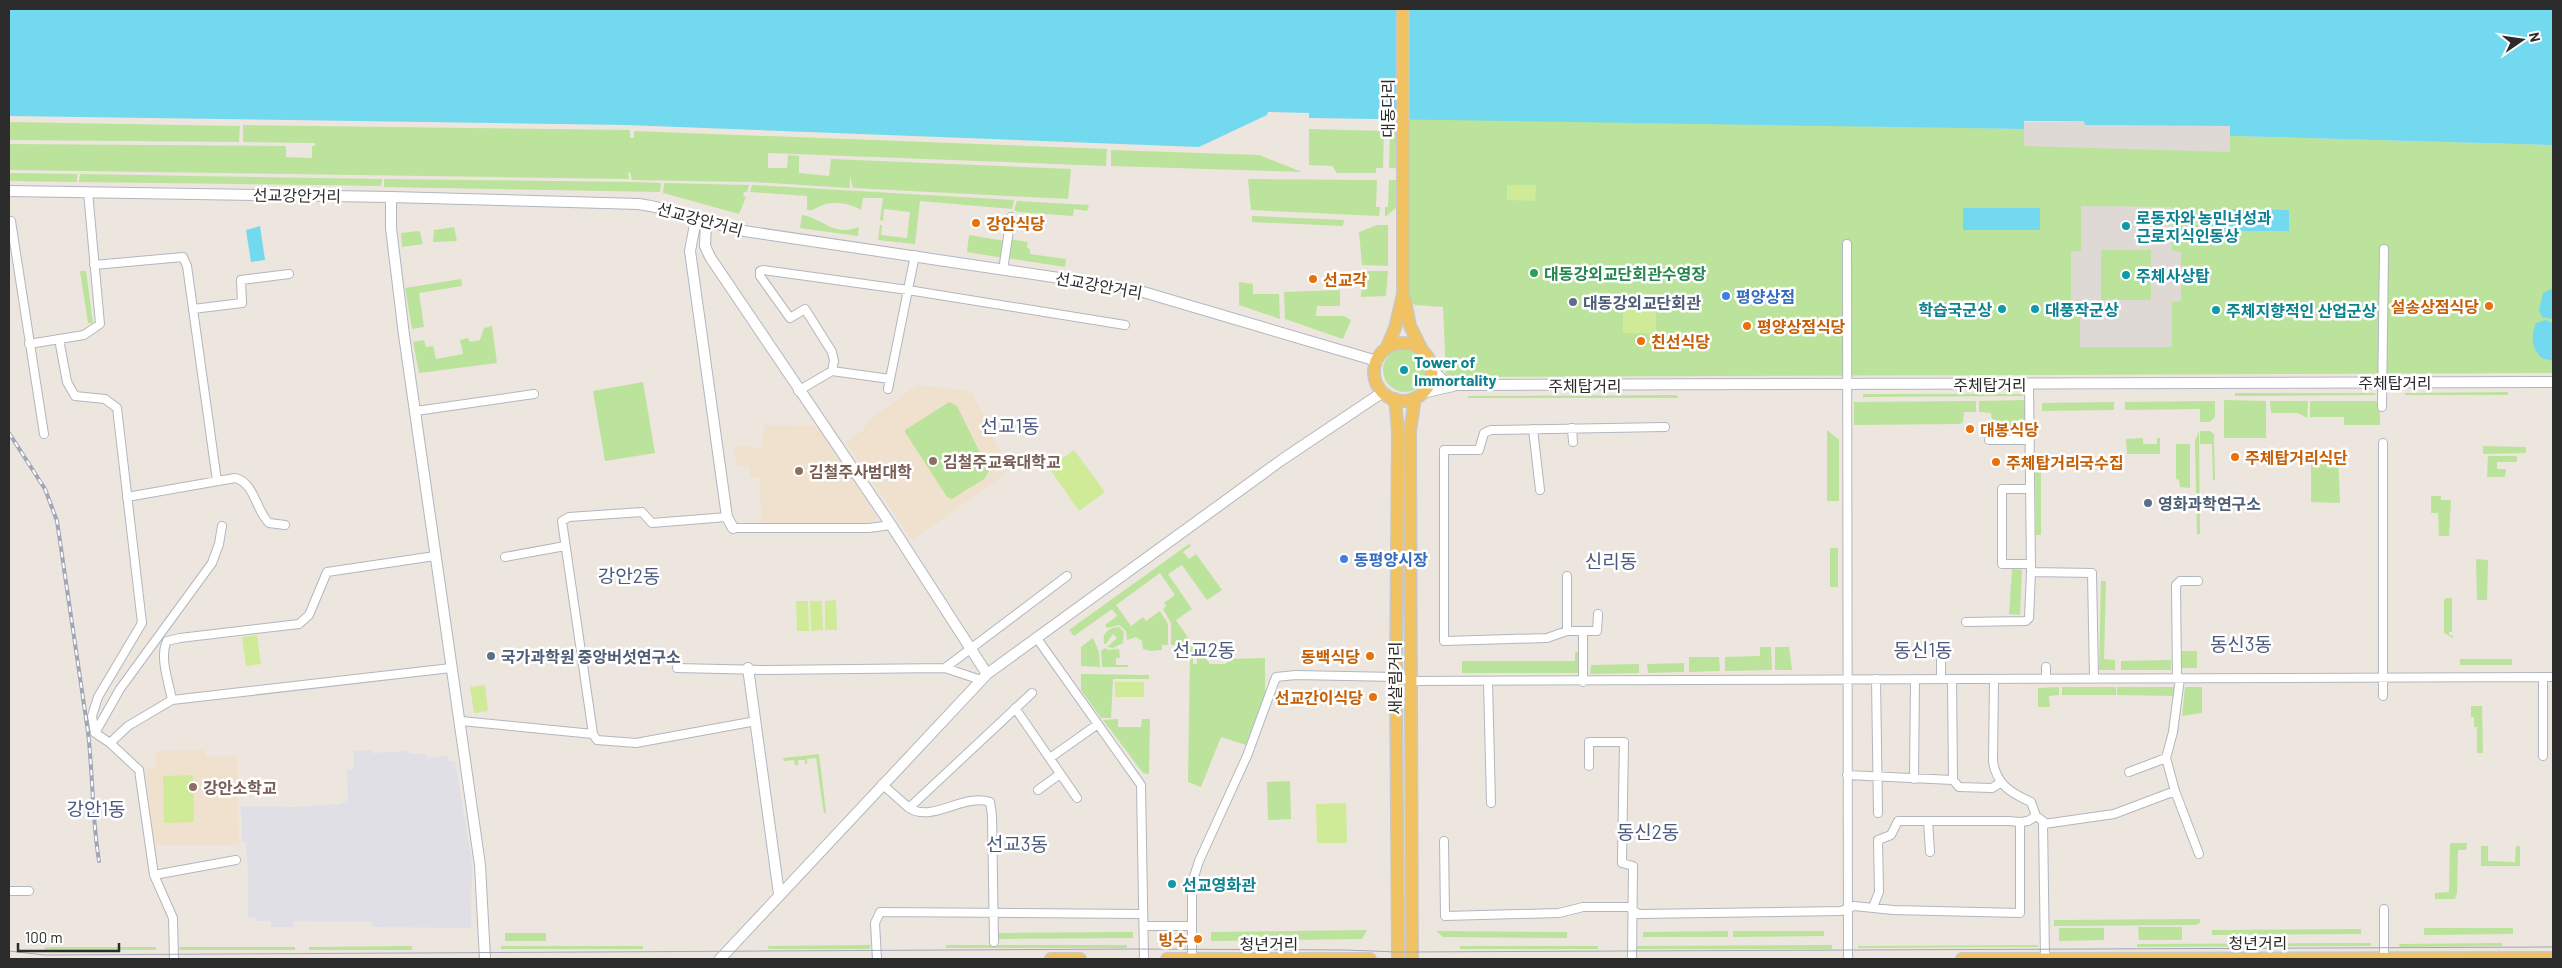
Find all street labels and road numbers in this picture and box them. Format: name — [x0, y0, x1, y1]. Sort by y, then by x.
street label: 대동다리 — [1378, 79, 1397, 137]
street label: 선교강안거리 — [253, 185, 341, 205]
street label: 선교강안거리 — [655, 198, 745, 240]
street label: 선교강안거리 — [1054, 268, 1144, 302]
street label: 주체탑거리 — [2358, 373, 2432, 392]
street label: 주체탑거리 — [1953, 375, 2027, 394]
street label: 주체탑거리 — [1548, 376, 1622, 395]
street label: 새살림거리 — [1385, 641, 1404, 715]
street label: 청년거리 — [2229, 933, 2287, 952]
street label: 청년거리 — [1240, 934, 1298, 953]

